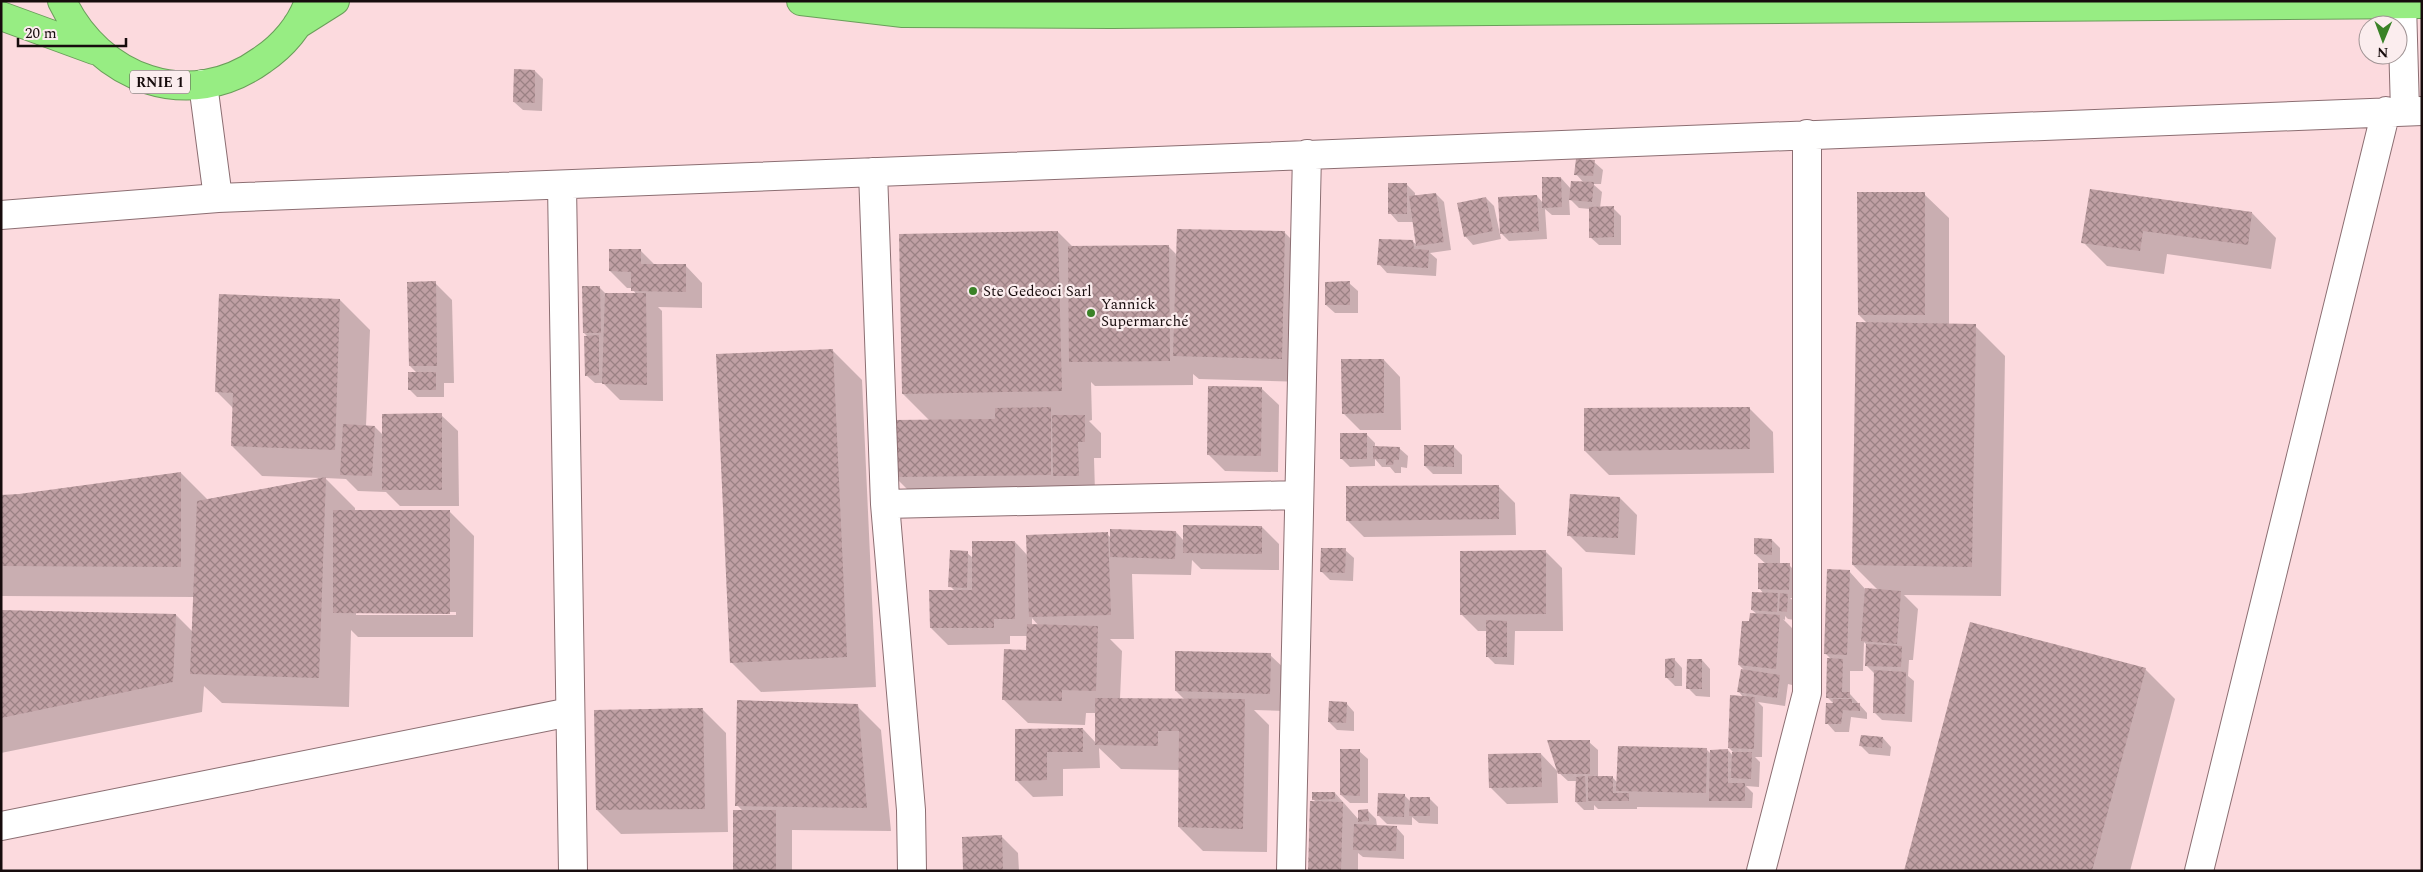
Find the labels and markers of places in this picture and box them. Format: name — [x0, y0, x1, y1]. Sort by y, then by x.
place label: Ste Gedeoci Sarl — [983, 280, 1092, 303]
marker: Ste Gedeoci Sarl — [967, 285, 979, 297]
place label: Yannick Supermarché — [1101, 293, 1188, 333]
marker: Yannick Supermarché — [1085, 307, 1097, 319]

